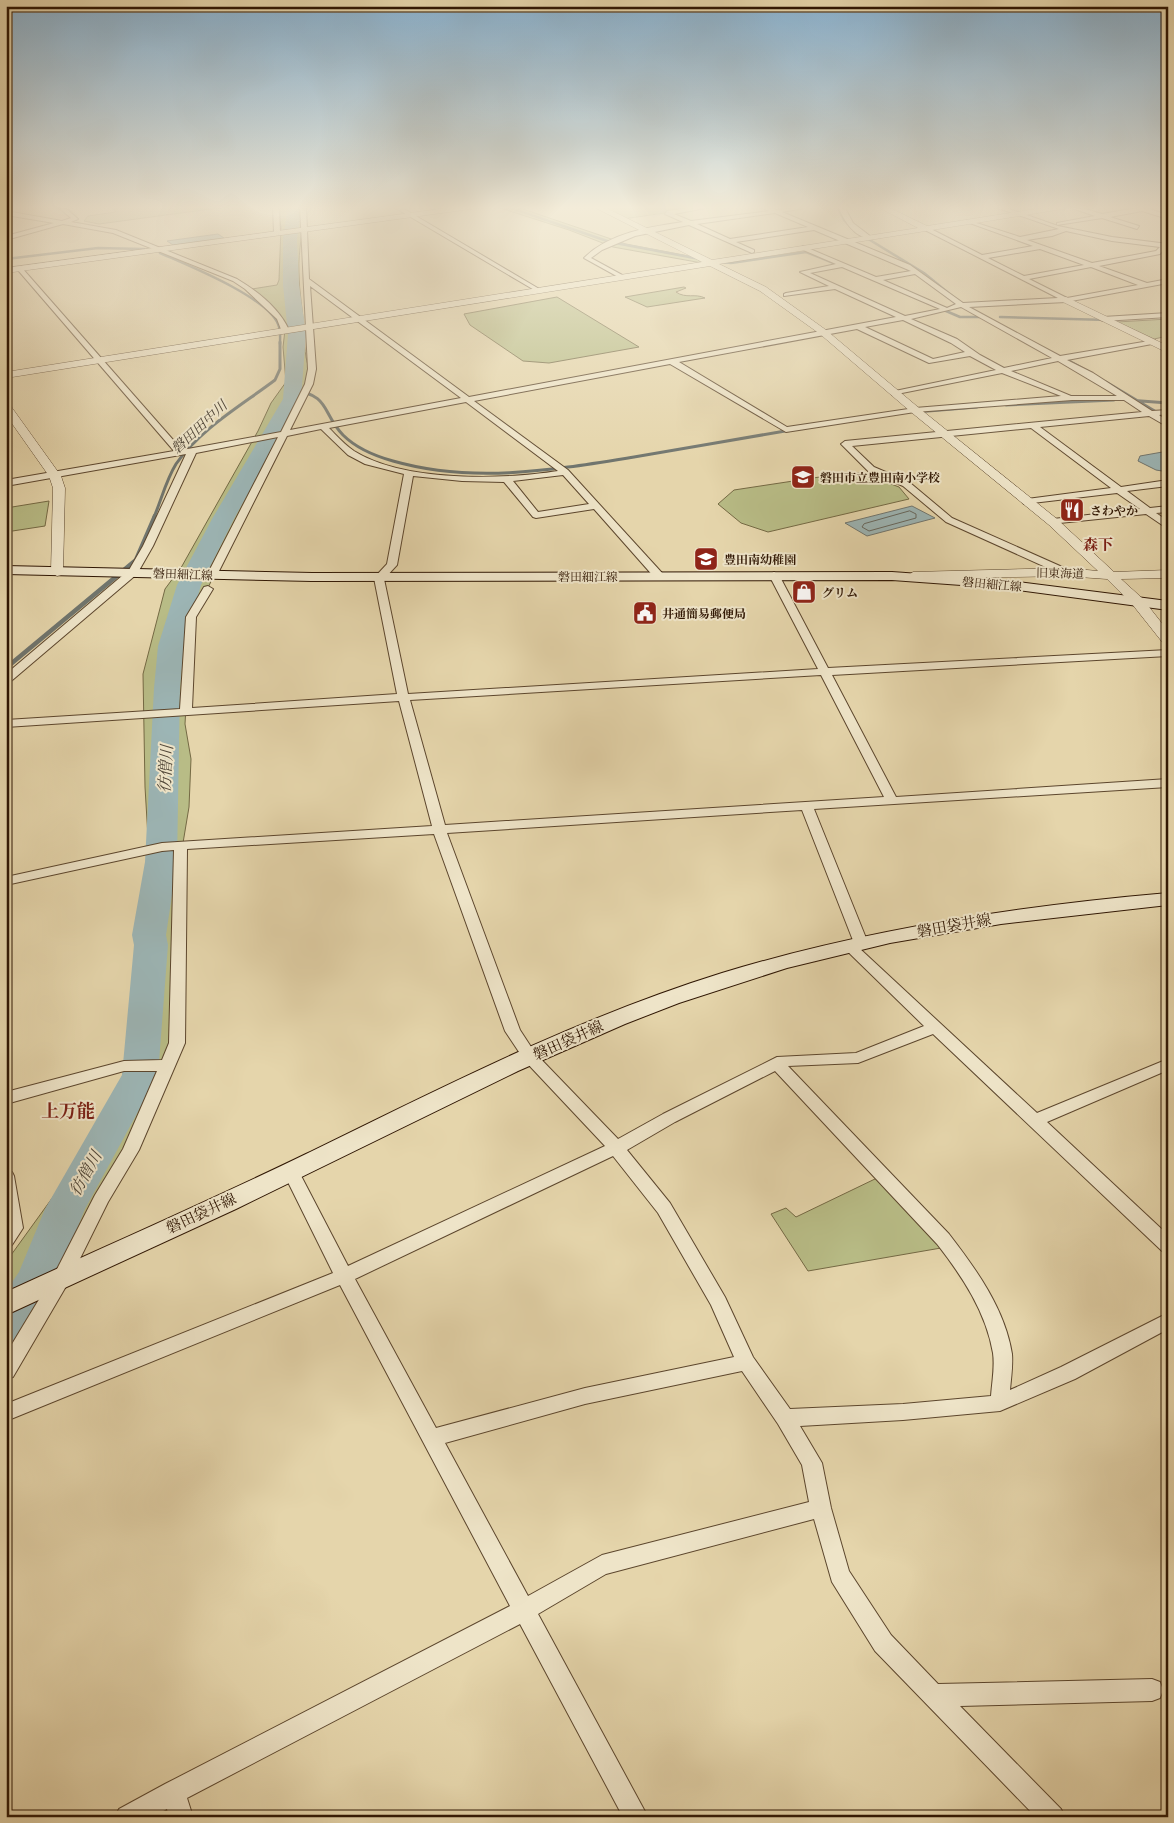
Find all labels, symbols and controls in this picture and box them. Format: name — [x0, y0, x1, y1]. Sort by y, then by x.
water label: 磐田田中川 — [167, 395, 232, 457]
school or university icon: 磐田市立豊田南小学校 — [790, 464, 816, 490]
place label: 磐田市立豊田南小学校 — [820, 470, 940, 485]
restaurant icon: さわやか — [1059, 497, 1085, 523]
place label: さわやか — [1090, 503, 1138, 518]
district label: 森下 — [1083, 535, 1113, 554]
school or university icon: 豊田南幼稚園 — [693, 546, 719, 572]
place label: 豊田南幼稚園 — [724, 552, 796, 567]
street label: 磐田細江線 — [153, 565, 213, 583]
street label: 旧東海道 — [1036, 565, 1084, 581]
street label: 磐田細江線 — [558, 569, 618, 584]
street label: 磐田細江線 — [961, 574, 1023, 594]
shop icon: グリム — [791, 579, 817, 605]
place label: グリム — [822, 585, 858, 600]
public building icon: 井通簡易郵便局 — [632, 600, 658, 626]
place label: 井通簡易郵便局 — [662, 606, 746, 621]
water label: 彷僧川 — [154, 743, 176, 793]
street label: 磐田袋井線 — [915, 909, 993, 941]
street label: 磐田袋井線 — [530, 1016, 606, 1064]
district label: 上万能 — [41, 1100, 95, 1122]
water label: 彷僧川 — [65, 1145, 106, 1199]
street label: 磐田袋井線 — [163, 1189, 239, 1237]

